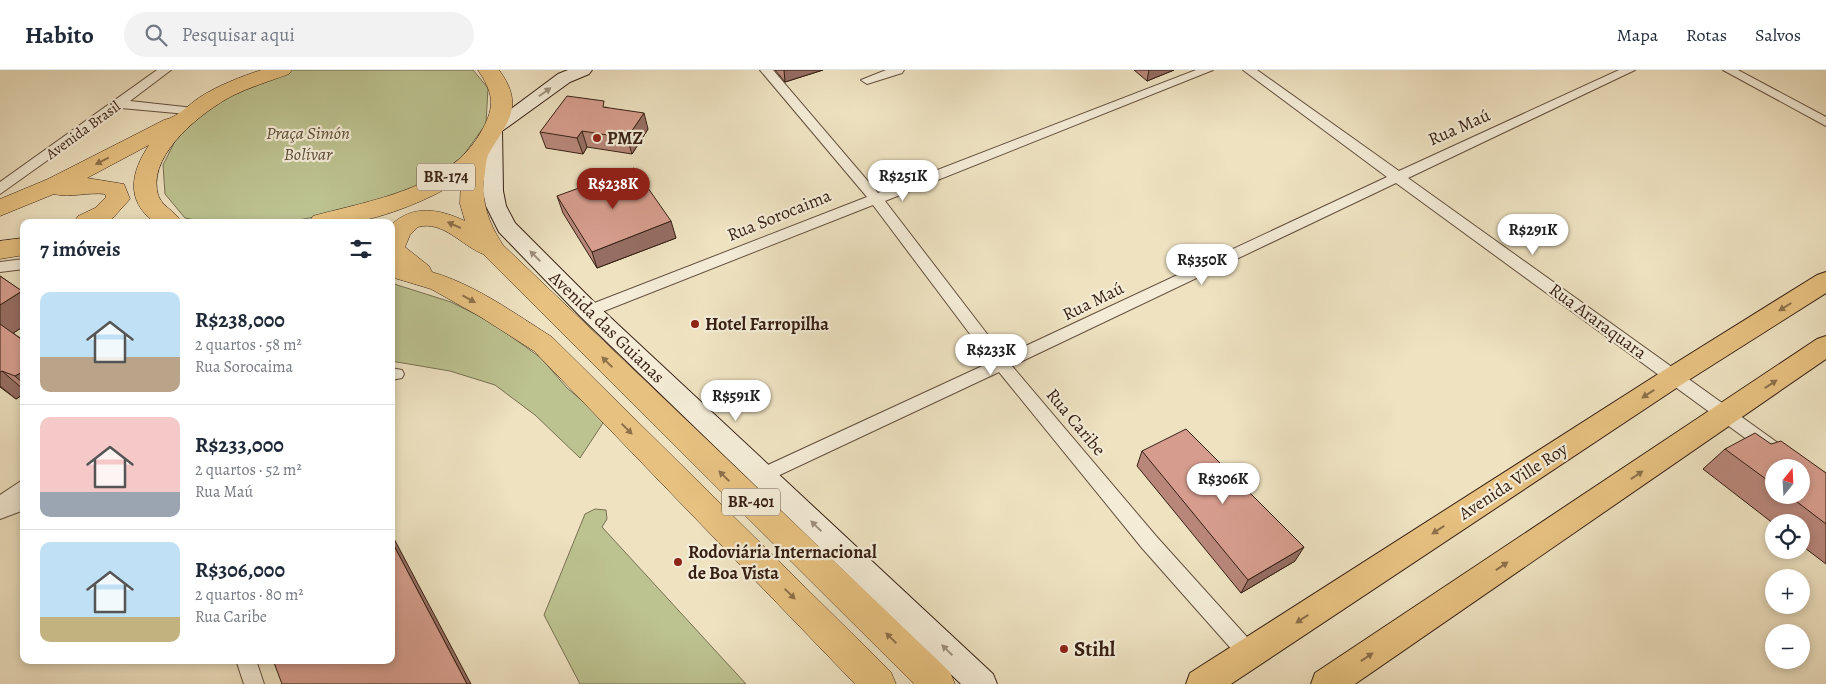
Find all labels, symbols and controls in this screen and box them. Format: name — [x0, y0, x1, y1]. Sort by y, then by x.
search box — [124, 12, 474, 57]
text: Habito — [25, 19, 94, 51]
icon: search — [142, 21, 170, 49]
text: Pesquisar aqui — [182, 22, 295, 48]
text: Mapa — [1617, 23, 1658, 47]
text: Rotas — [1686, 23, 1727, 47]
text: Salvos — [1755, 23, 1801, 47]
one-way arrow — [538, 87, 552, 97]
street label: Avenida Brasil — [41, 96, 125, 164]
street label: Rua Maú — [1424, 103, 1494, 151]
park label: Praça Simón Bolívar — [266, 121, 350, 166]
place label: PMZ — [607, 126, 644, 150]
marker: PMZ — [591, 132, 603, 144]
one-way arrow — [95, 158, 109, 166]
pin: R$251K — [862, 160, 944, 202]
road number: BR-174 — [417, 164, 475, 190]
text: R$251K — [879, 165, 927, 187]
pin: R$238K — [572, 168, 654, 210]
text: R$238K — [588, 173, 638, 195]
street label: Rua Sorocaima — [723, 183, 835, 247]
pin: R$291K — [1492, 214, 1574, 256]
text: R$291K — [1508, 219, 1558, 241]
one-way arrow — [447, 220, 461, 228]
text: 7 imóveis — [40, 235, 121, 263]
icon: filters — [347, 235, 375, 263]
pin: R$350K — [1161, 244, 1243, 286]
text: R$350K — [1177, 249, 1227, 271]
one-way arrow — [529, 250, 541, 262]
street label: Avenida das Guianas — [543, 265, 670, 388]
street label: Rua Maú — [1058, 276, 1128, 326]
street label: Rua Araraquara — [1544, 277, 1652, 365]
one-way arrow — [462, 295, 476, 303]
one-way arrow — [1778, 302, 1791, 311]
text: R$238,000 — [195, 306, 285, 334]
icon: home — [80, 312, 140, 372]
place label: Hotel Farropilha — [705, 312, 829, 336]
marker: Hotel Farropilha — [689, 318, 701, 330]
text: 2 quartos · 58 m² — [195, 334, 302, 356]
pin: R$233K — [950, 334, 1032, 376]
text: R$233K — [966, 339, 1016, 361]
text: Rua Sorocaima — [195, 356, 293, 378]
one-way arrow — [602, 357, 614, 369]
one-way arrow — [1764, 379, 1778, 389]
pin: R$591K — [695, 380, 777, 422]
street label: Rua Caribe — [1041, 383, 1111, 461]
text: R$591K — [712, 385, 760, 407]
one-way arrow — [1641, 389, 1654, 399]
one-way arrow — [621, 422, 633, 434]
text: R$233,000 — [195, 431, 284, 459]
street label: Avenida Ville Roy — [1453, 436, 1573, 526]
icon: home — [80, 437, 140, 497]
text: 2 quartos · 52 m² — [195, 459, 302, 481]
north arrow — [1765, 459, 1810, 504]
map controls — [1765, 459, 1810, 669]
pin: R$306K — [1182, 462, 1264, 505]
text: R$306K — [1198, 468, 1248, 490]
one-way arrow — [718, 470, 730, 482]
one-way arrow — [1630, 470, 1643, 480]
text: Rua Maú — [195, 481, 253, 503]
road number: BR-401 — [722, 488, 780, 516]
button: locate — [1765, 514, 1810, 559]
one-way arrow — [811, 520, 823, 532]
one-way arrow — [1432, 526, 1445, 535]
place label: Rodoviária Internacional de Boa Vista — [688, 540, 877, 585]
text: R$306,000 — [195, 556, 285, 584]
marker: Rodoviária Internacional de Boa Vista — [672, 556, 684, 568]
one-way arrow — [1495, 561, 1509, 571]
icon: home — [80, 562, 140, 622]
button: + — [1765, 569, 1810, 614]
text: 2 quartos · 80 m² — [195, 584, 303, 606]
one-way arrow — [784, 588, 796, 600]
text: Rua Caribe — [195, 606, 267, 628]
one-way arrow — [1295, 614, 1309, 624]
button: − — [1765, 624, 1810, 669]
one-way arrow — [885, 632, 897, 644]
place label: Stihl — [1074, 635, 1116, 663]
marker: Stihl — [1058, 643, 1070, 655]
one-way arrow — [941, 644, 953, 656]
one-way arrow — [1360, 652, 1374, 662]

